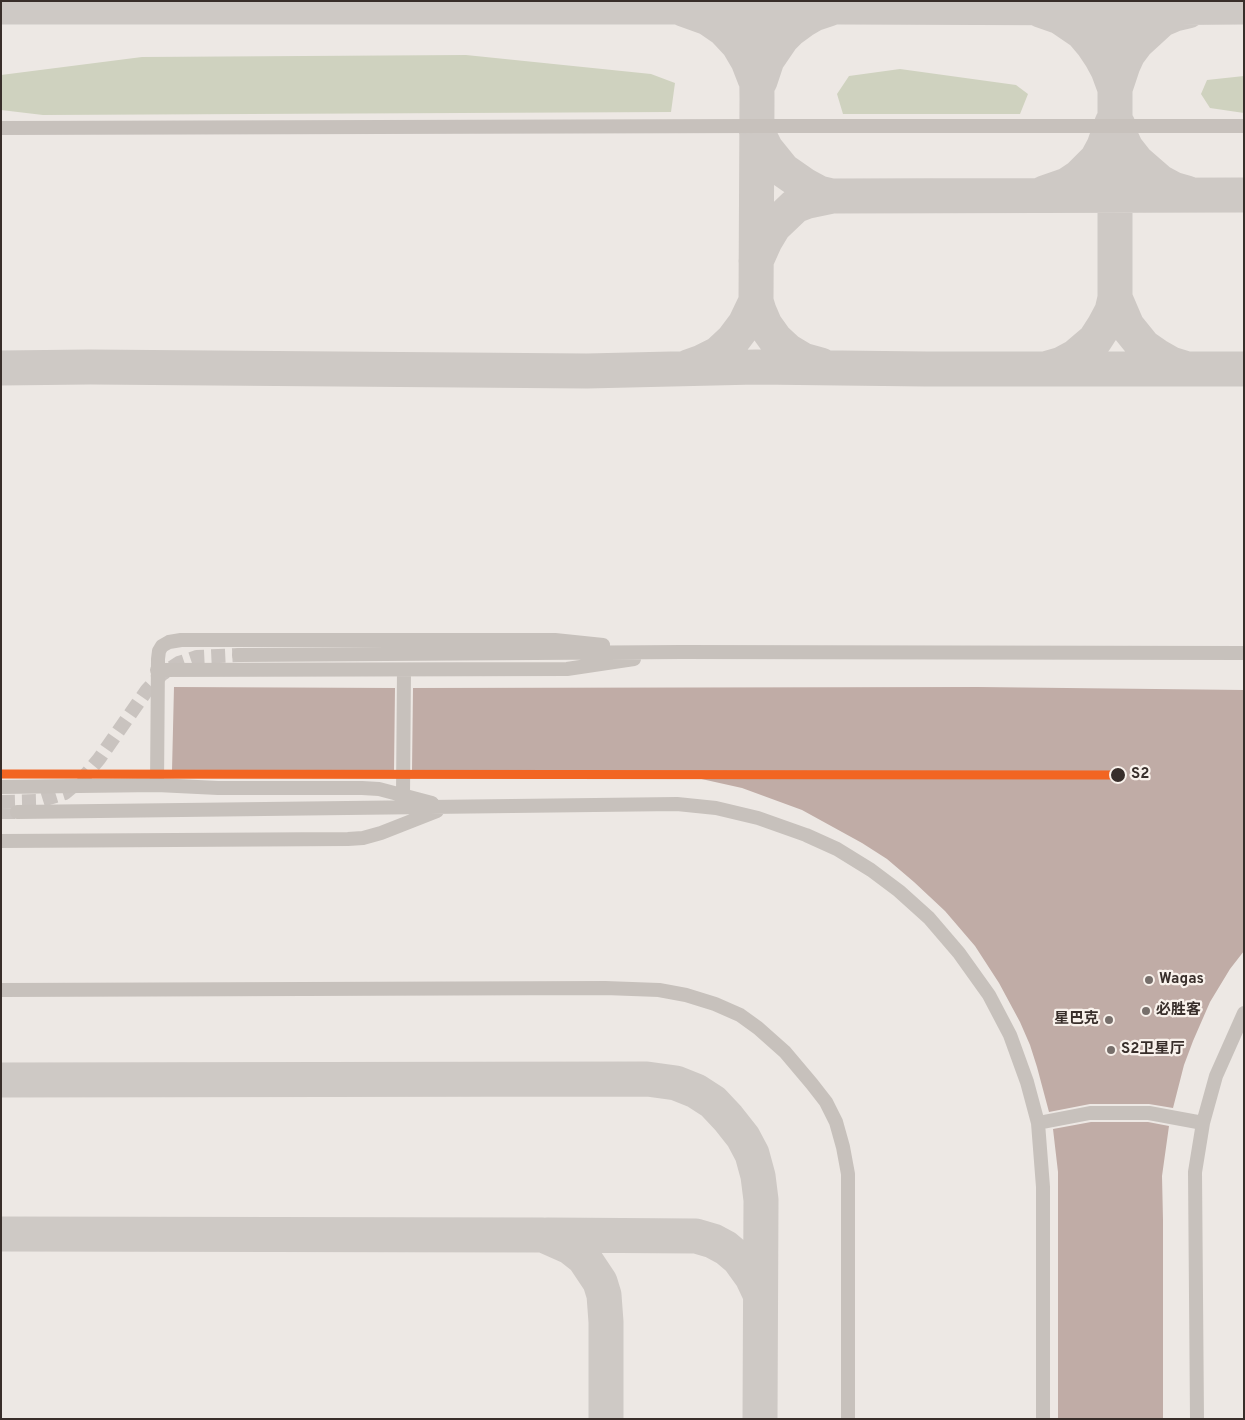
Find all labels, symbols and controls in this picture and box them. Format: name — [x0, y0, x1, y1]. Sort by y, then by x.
marker: S2 — [1109, 766, 1127, 784]
place label: S2 — [1131, 766, 1149, 784]
place label: Wagas — [1159, 971, 1204, 989]
marker: Wagas — [1143, 974, 1155, 986]
place label: 必胜客 — [1156, 1002, 1201, 1020]
marker: 必胜客 — [1140, 1005, 1152, 1017]
place label: 星巴克 — [1054, 1011, 1099, 1029]
marker: 星巴克 — [1103, 1014, 1115, 1026]
place label: S2卫星厅 — [1121, 1041, 1184, 1059]
marker: S2卫星厅 — [1105, 1044, 1117, 1056]

